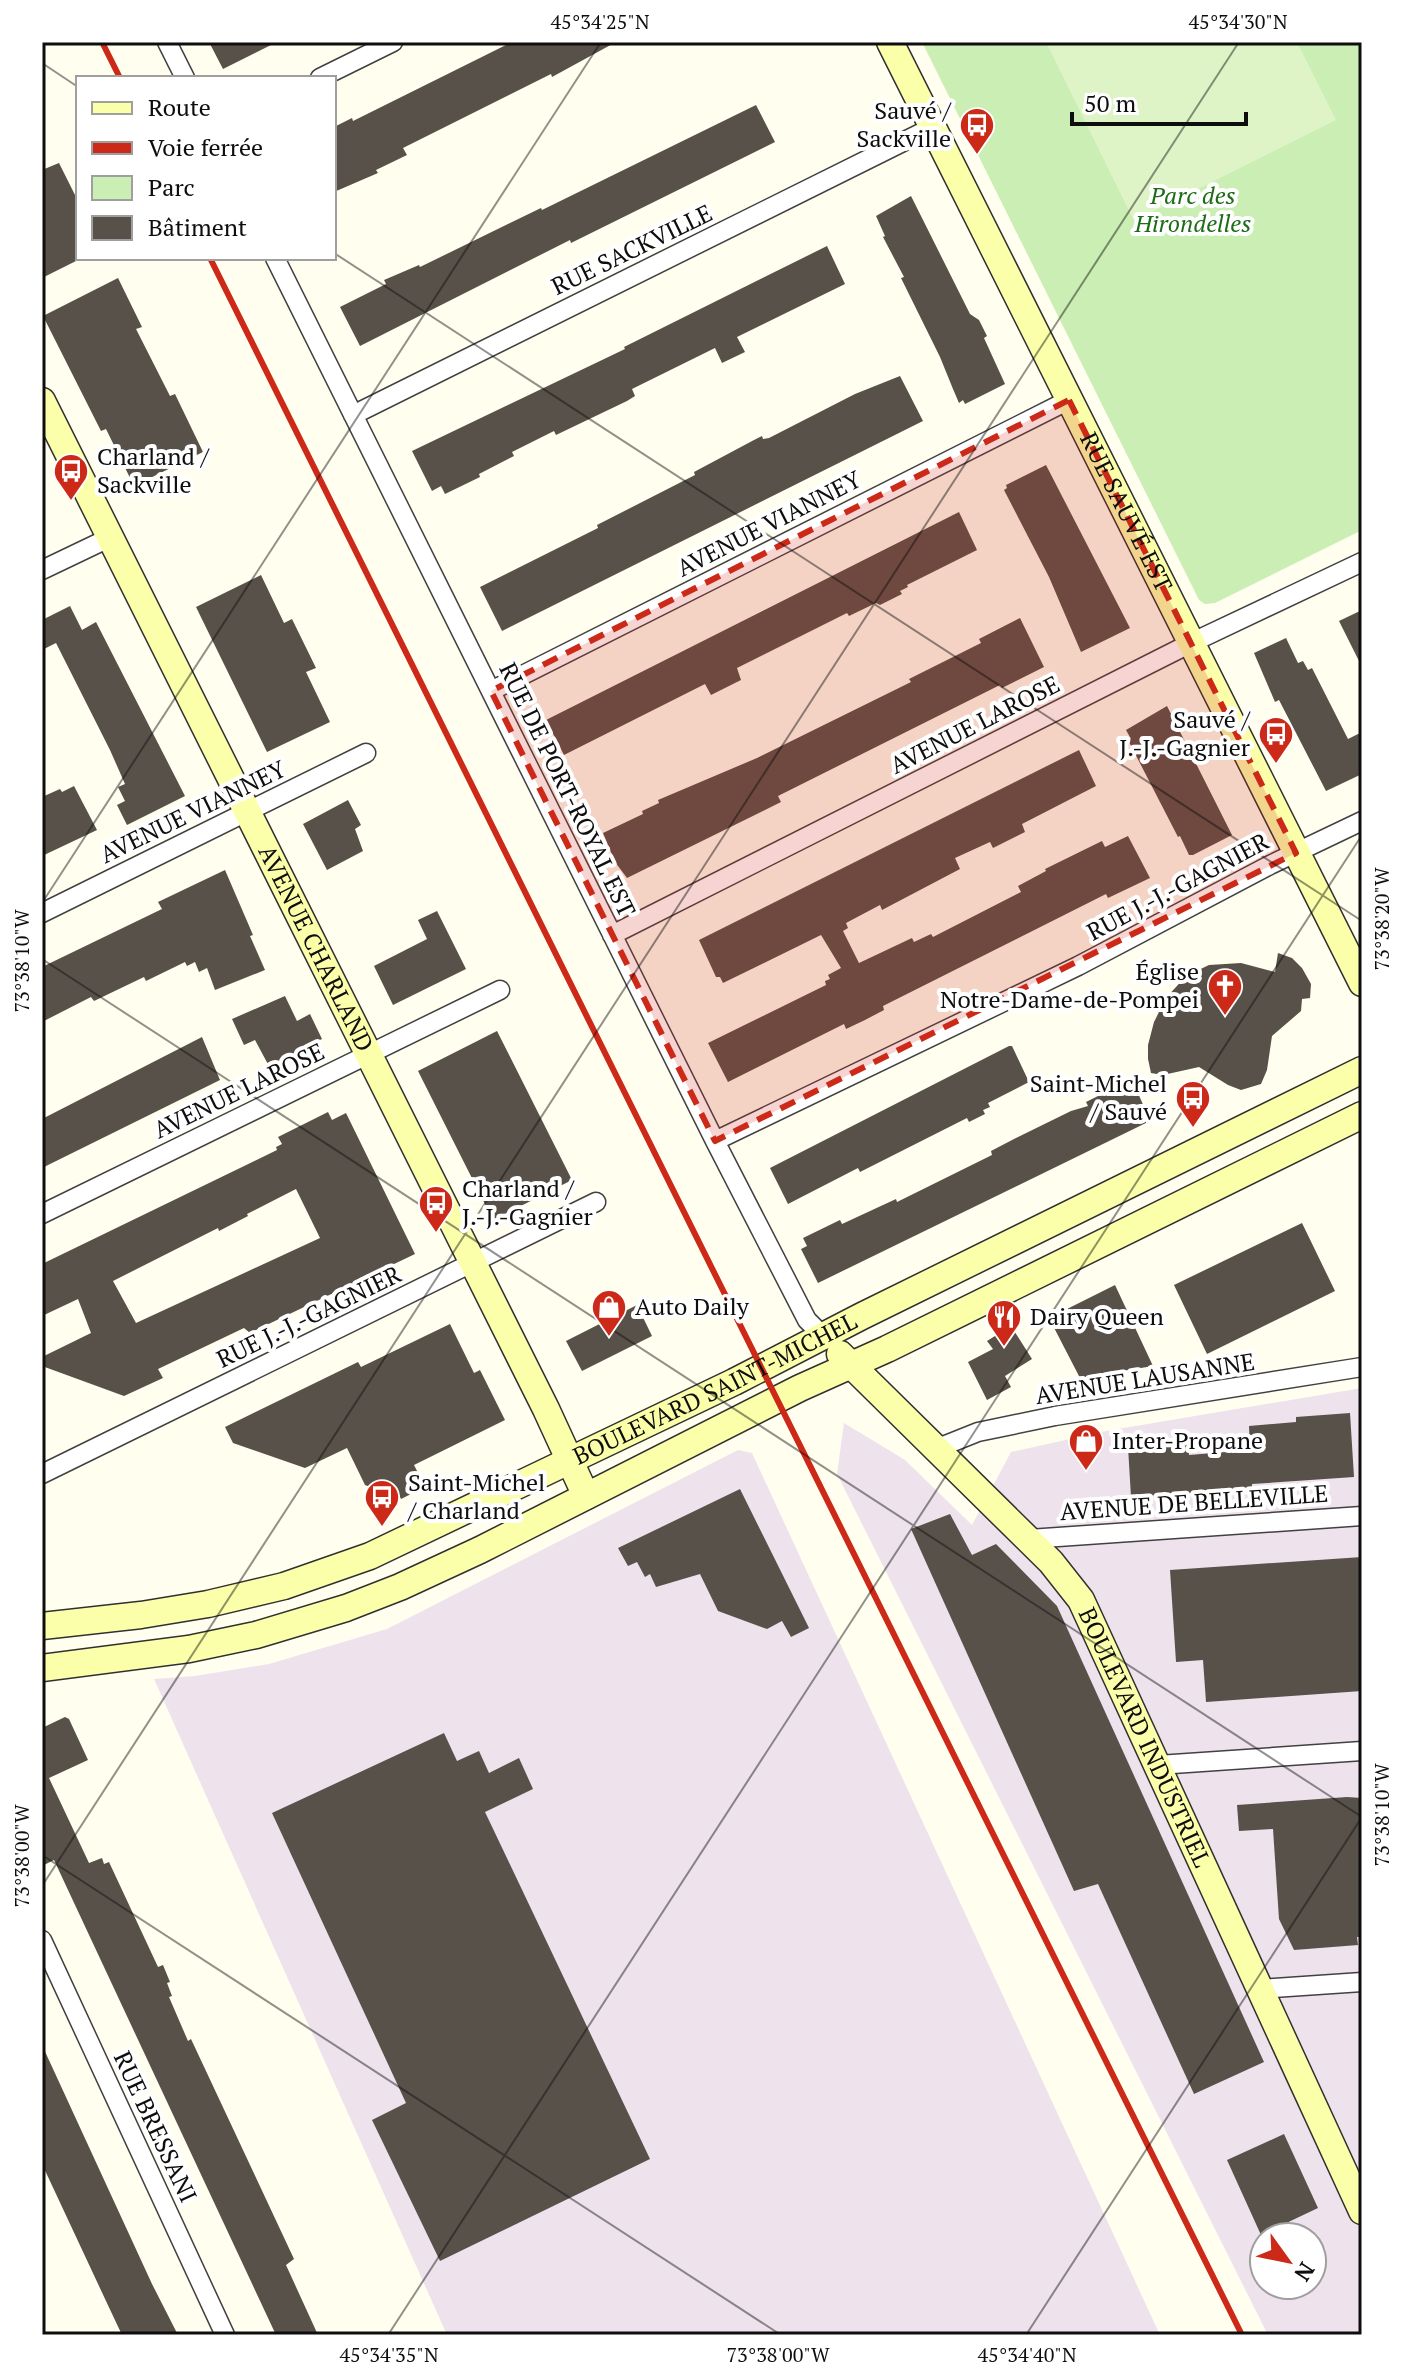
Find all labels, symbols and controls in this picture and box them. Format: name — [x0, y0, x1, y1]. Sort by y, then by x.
text: 45°34'25"N — [550, 8, 650, 35]
text: 45°34'30"N — [1188, 8, 1288, 35]
legend — [76, 76, 336, 260]
scale bar — [1072, 76, 1246, 126]
text: 50 m — [1084, 87, 1136, 119]
text: Route — [148, 91, 211, 123]
place label: Sauvé / Sackville — [857, 94, 952, 154]
bus stop icon: Sauvé / Sackville — [958, 106, 996, 156]
text: Voie ferrée — [148, 131, 263, 163]
text: Parc — [148, 171, 195, 203]
park label: Parc des Hirondelles — [1134, 179, 1251, 239]
street label: RUE SACKVILLE — [546, 196, 717, 302]
text: Bâtiment — [148, 211, 247, 243]
street label: RUE SAUVÉ EST — [1073, 427, 1180, 597]
place label: Charland / Sackville — [97, 440, 210, 500]
bus stop icon: Charland / Sackville — [52, 452, 90, 502]
street label: AVENUE VIANNEY — [671, 463, 867, 583]
street label: RUE DE PORT-ROYAL EST — [492, 657, 644, 922]
street label: AVENUE LAROSE — [884, 668, 1065, 781]
place label: Sauvé / J.-J.-Gagnier — [1119, 703, 1251, 763]
bus stop icon: Sauvé / J.-J.-Gagnier — [1257, 715, 1295, 765]
street label: AVENUE VIANNEY — [94, 752, 291, 870]
street label: RUE J.-J.-GAGNIER — [1081, 824, 1275, 948]
street label: AVENUE CHARLAND — [252, 839, 382, 1056]
text: 73°38'20"W — [1368, 867, 1395, 971]
text: 73°38'10"W — [8, 909, 35, 1013]
place label: Église Notre-Dame-de-Pompei — [940, 955, 1199, 1015]
church icon: Église Notre-Dame-de-Pompei — [1206, 967, 1244, 1017]
street label: AVENUE LAROSE — [148, 1035, 329, 1145]
place label: Saint-Michel / Sauvé — [1030, 1067, 1167, 1127]
bus stop icon: Saint-Michel / Sauvé — [1174, 1079, 1212, 1129]
place label: Charland / J.-J.-Gagnier — [462, 1172, 594, 1232]
bus stop icon: Charland / J.-J.-Gagnier — [417, 1184, 455, 1234]
street label: RUE J.-J.-GAGNIER — [211, 1257, 407, 1375]
shop icon: Auto Daily — [590, 1288, 628, 1338]
place label: Auto Daily — [635, 1290, 750, 1322]
restaurant icon: Dairy Queen — [985, 1298, 1023, 1348]
place label: Dairy Queen — [1030, 1300, 1164, 1332]
street label: BOULEVARD SAINT-MICHEL — [567, 1304, 862, 1472]
street label: AVENUE LAUSANNE — [1033, 1345, 1257, 1411]
shop icon: Inter-Propane — [1067, 1422, 1105, 1472]
place label: Inter-Propane — [1112, 1424, 1263, 1456]
place label: Saint-Michel / Charland — [407, 1466, 545, 1526]
street label: AVENUE DE BELLEVILLE — [1059, 1477, 1329, 1527]
bus stop icon: Saint-Michel / Charland — [363, 1478, 401, 1528]
street label: BOULEVARD INDUSTRIEL — [1072, 1602, 1219, 1872]
text: 73°38'10"W — [1368, 1763, 1395, 1867]
text: 73°38'00"W — [8, 1804, 35, 1908]
street label: RUE BRESSANI — [107, 2046, 205, 2207]
north arrow — [1248, 2221, 1328, 2301]
text: N — [1288, 2257, 1322, 2287]
text: 45°34'35"N — [339, 2341, 439, 2368]
text: 73°38'00"W — [726, 2341, 830, 2368]
text: 45°34'40"N — [977, 2341, 1077, 2368]

